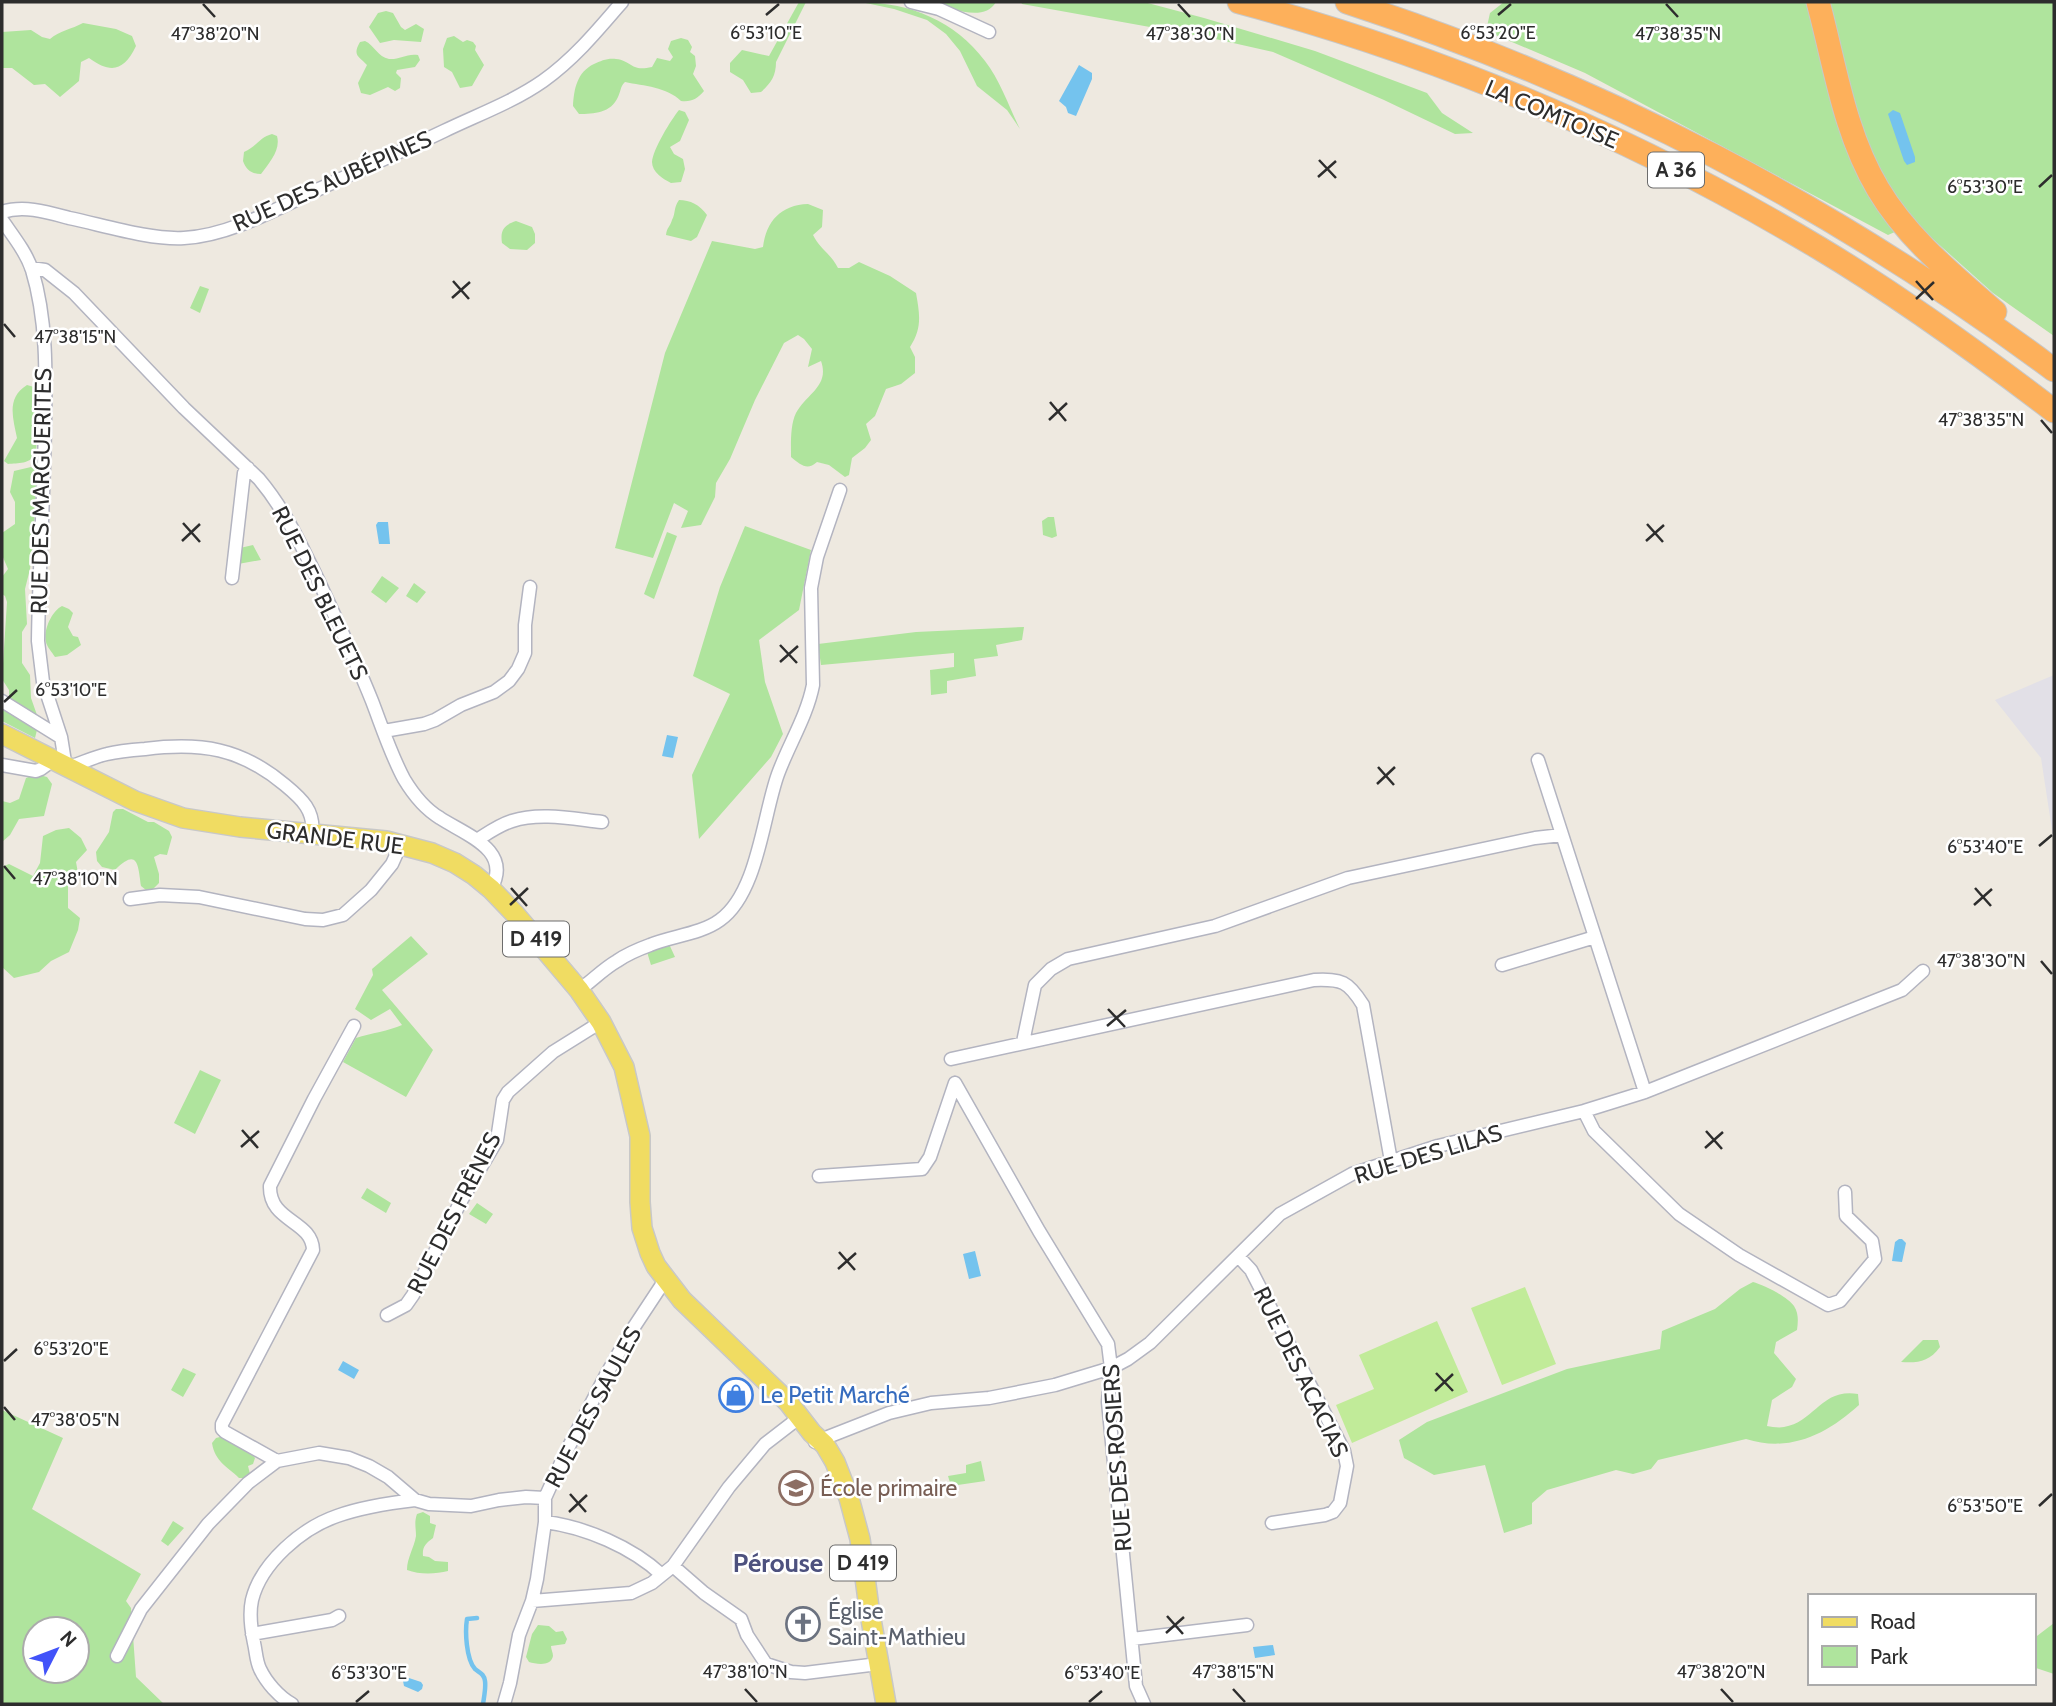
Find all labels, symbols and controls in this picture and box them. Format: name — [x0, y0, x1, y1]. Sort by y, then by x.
text: 6°53'10"E — [730, 22, 802, 44]
text: 6°53'20"E — [1460, 22, 1536, 44]
text: 47°38'20"N — [171, 23, 259, 45]
text: 47°38'30"N — [1145, 23, 1235, 45]
text: 47°38'35"N — [1635, 23, 1721, 45]
street label: LA COMTOISE — [1481, 73, 1623, 155]
street label: RUE DES AUBÉPINES — [228, 124, 436, 237]
road number: A 36 — [1648, 152, 1704, 188]
text: 6°53'30"E — [1947, 176, 2023, 198]
text: 47°38'15"N — [34, 326, 116, 348]
street label: RUE DES MARGUERITES — [25, 368, 57, 614]
text: 47°38'35"N — [1938, 409, 2024, 431]
street label: RUE DES BLEUETS — [266, 502, 374, 684]
text: 6°53'10"E — [35, 679, 107, 701]
street label: GRANDE RUE — [265, 816, 405, 860]
text: 6°53'40"E — [1947, 836, 2023, 858]
text: 47°38'10"N — [32, 868, 118, 890]
road number: D 419 — [503, 922, 569, 956]
text: 47°38'30"N — [1936, 950, 2026, 972]
street label: RUE DES LILAS — [1351, 1118, 1505, 1190]
street label: RUE DES FRÊNES — [401, 1128, 507, 1298]
street label: RUE DES ACACIAS — [1248, 1282, 1354, 1462]
street label: RUE DES SAULES — [539, 1322, 647, 1492]
text: 6°53'20"E — [33, 1338, 109, 1360]
street label: RUE DES ROSIERS — [1096, 1364, 1138, 1552]
shop icon: Le Petit Marché — [717, 1376, 755, 1414]
place label: Le Petit Marché — [760, 1381, 910, 1409]
text: 47°38'05"N — [30, 1409, 120, 1431]
school or university icon: École primaire — [777, 1469, 815, 1507]
place label: École primaire — [820, 1473, 958, 1502]
text: 6°53'50"E — [1947, 1495, 2023, 1517]
road number: D 419 — [830, 1546, 896, 1580]
district label: Pérouse — [733, 1547, 823, 1579]
legend — [1808, 1594, 2035, 1685]
place label: Église Saint-Mathieu — [828, 1596, 966, 1651]
church icon: Église Saint-Mathieu — [784, 1605, 822, 1643]
text: Road — [1870, 1609, 1916, 1634]
north arrow — [21, 1615, 91, 1685]
text: N — [55, 1626, 81, 1652]
text: Park — [1870, 1644, 1908, 1669]
text: 47°38'10"N — [702, 1661, 788, 1683]
text: 47°38'15"N — [1192, 1661, 1274, 1683]
text: 47°38'20"N — [1677, 1661, 1765, 1683]
text: 6°53'30"E — [331, 1662, 407, 1684]
text: 6°53'40"E — [1064, 1662, 1140, 1684]

